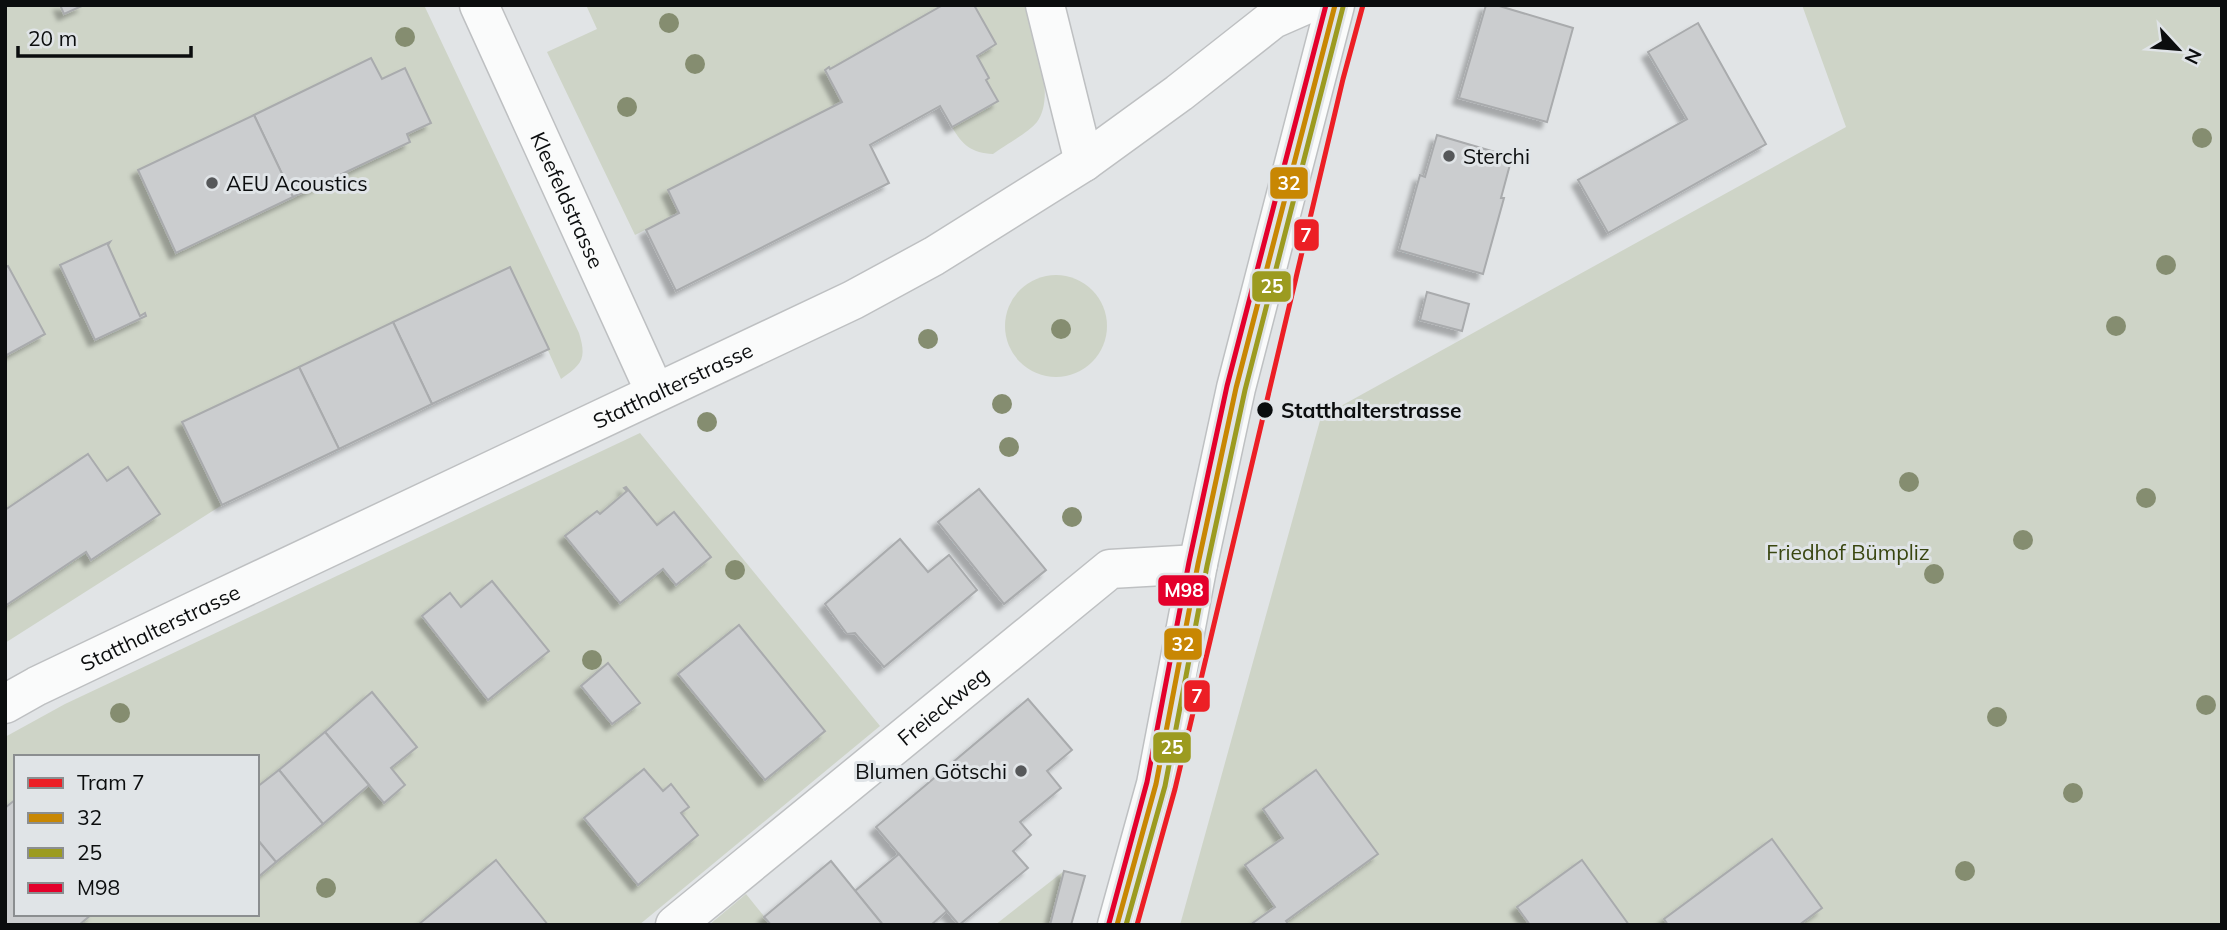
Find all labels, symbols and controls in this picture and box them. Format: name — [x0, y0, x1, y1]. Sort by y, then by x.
scale bar — [18, 14, 191, 58]
north arrow — [2143, 14, 2213, 84]
text: 20 m — [28, 25, 77, 51]
text: N — [2179, 45, 2207, 68]
street label: Kleefeldstrasse — [525, 127, 610, 272]
place label: Sterchi — [1463, 143, 1530, 169]
marker: Sterchi — [1441, 148, 1457, 164]
line badge: 32 — [1269, 166, 1309, 200]
place label: AEU Acoustics — [226, 170, 368, 196]
text: 32 — [1278, 171, 1300, 195]
marker: AEU Acoustics — [204, 175, 220, 191]
line badge: 7 — [1293, 218, 1320, 252]
text: 7 — [1300, 223, 1312, 247]
line badge: 25 — [1251, 270, 1292, 303]
text: 25 — [1261, 274, 1283, 298]
street label: Statthalterstrasse — [589, 336, 757, 434]
place label: Statthalterstrasse — [1281, 397, 1462, 423]
marker: Statthalterstrasse — [1255, 400, 1275, 420]
park label: Friedhof Bümpliz — [1766, 539, 1930, 565]
line badge: M98 — [1157, 574, 1210, 607]
street label: Statthalterstrasse — [76, 578, 244, 676]
text: M98 — [1164, 578, 1204, 602]
line badge: 32 — [1163, 627, 1203, 661]
text: 32 — [1172, 632, 1194, 656]
street label: Freieckweg — [892, 661, 994, 751]
line badge: 7 — [1183, 679, 1211, 713]
text: 7 — [1191, 684, 1203, 708]
line badge: 25 — [1152, 731, 1192, 764]
text: 25 — [1161, 735, 1183, 759]
legend — [14, 755, 259, 916]
place label: Blumen Götschi — [855, 758, 1007, 784]
marker: Blumen Götschi — [1013, 763, 1029, 779]
text: Tram 7 — [77, 769, 145, 795]
text: 32 — [77, 804, 102, 830]
text: 25 — [77, 839, 102, 865]
text: M98 — [77, 874, 120, 900]

